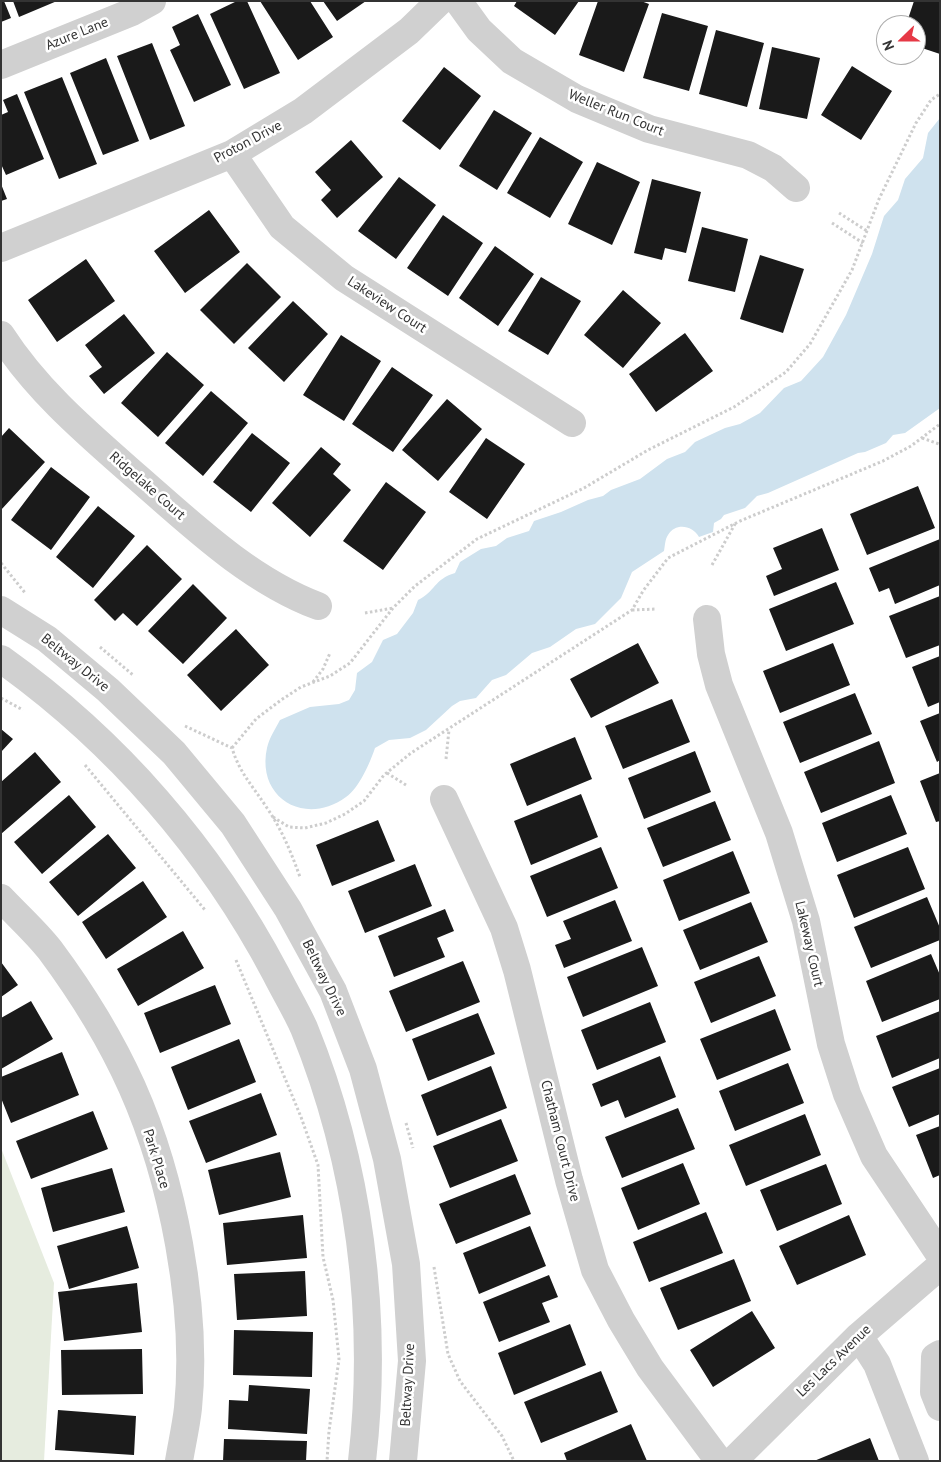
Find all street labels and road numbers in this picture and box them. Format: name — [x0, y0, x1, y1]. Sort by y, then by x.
street label: Azure Lane — [43, 14, 111, 54]
street label: Weller Run Court — [566, 86, 666, 140]
street label: Proton Drive — [211, 117, 285, 167]
street label: Lakeview Court — [344, 273, 430, 337]
street label: Ridgelake Court — [106, 448, 188, 524]
street label: Beltway Drive — [37, 630, 113, 696]
street label: Lakeway Court — [791, 900, 827, 988]
street label: Beltway Drive — [298, 937, 350, 1019]
street label: Chatham Court Drive — [537, 1078, 583, 1204]
street label: Park Place — [139, 1127, 173, 1191]
street label: Les Lacs Avenue — [793, 1321, 875, 1401]
street label: Beltway Drive — [397, 1343, 419, 1427]

